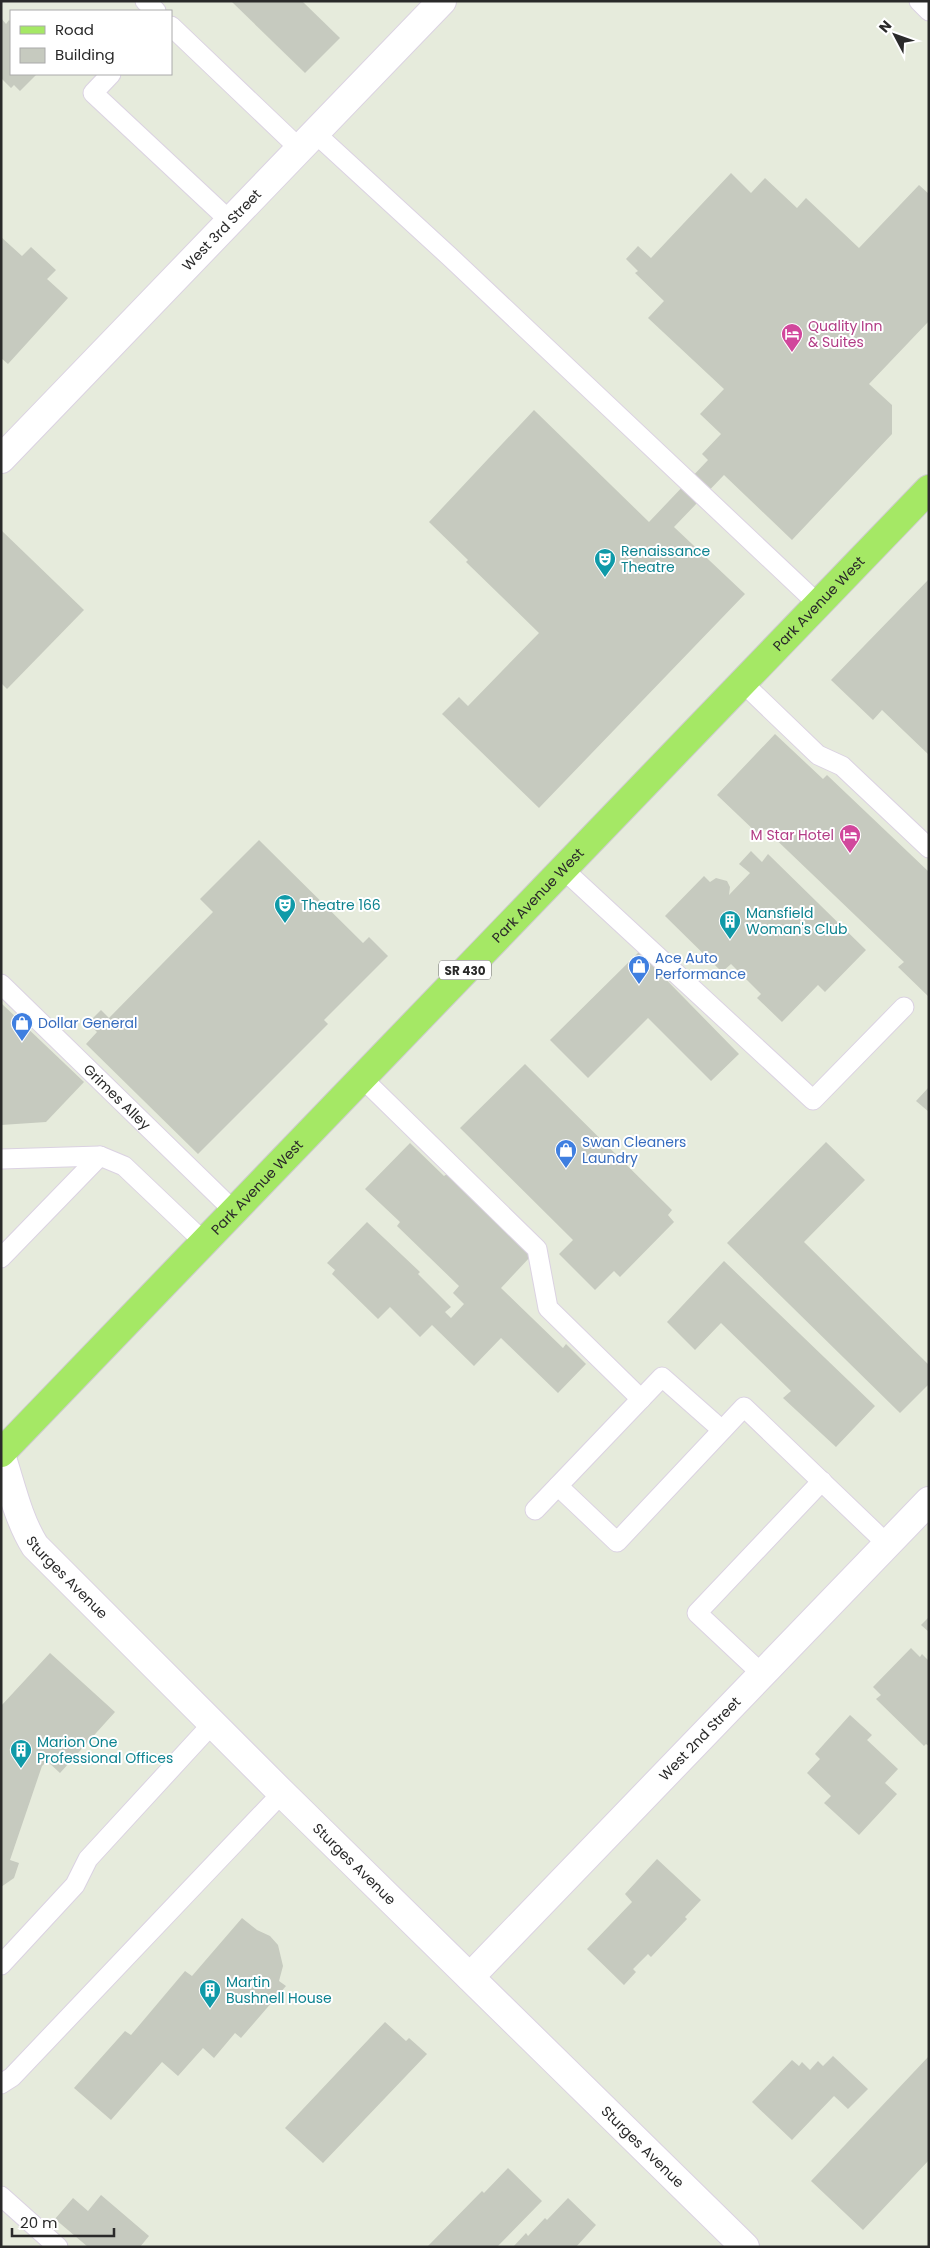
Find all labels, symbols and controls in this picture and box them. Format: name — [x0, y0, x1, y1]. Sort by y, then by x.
legend — [10, 10, 172, 75]
north arrow — [870, 10, 920, 60]
text: N — [874, 16, 896, 37]
text: Road — [55, 19, 94, 40]
text: Building — [55, 44, 115, 65]
street label: West 3rd Street — [178, 185, 266, 275]
place label: Quality Inn & Suites — [808, 316, 882, 352]
hotel icon: Quality Inn & Suites — [780, 322, 804, 353]
place label: Renaissance Theatre — [621, 541, 711, 577]
theatre icon: Renaissance Theatre — [593, 547, 617, 578]
street label: Park Avenue West — [768, 552, 869, 656]
hotel icon: M Star Hotel — [838, 823, 862, 854]
place label: M Star Hotel — [751, 825, 834, 845]
street label: Park Avenue West — [487, 843, 588, 947]
theatre icon: Theatre 166 — [273, 893, 297, 924]
place label: Theatre 166 — [301, 895, 381, 915]
place label: Mansfield Woman's Club — [746, 903, 847, 939]
building icon: Mansfield Woman's Club — [718, 909, 742, 940]
place label: Ace Auto Performance — [655, 948, 746, 984]
shop icon: Ace Auto Performance — [627, 954, 651, 985]
road number: SR 430 — [439, 960, 491, 980]
shop icon: Dollar General — [10, 1011, 34, 1042]
place label: Dollar General — [38, 1013, 138, 1033]
street label: Grimes Alley — [79, 1060, 155, 1135]
place label: Swan Cleaners Laundry — [582, 1132, 686, 1168]
street label: Park Avenue West — [206, 1135, 307, 1239]
shop icon: Swan Cleaners Laundry — [554, 1138, 578, 1169]
street label: Sturges Avenue — [21, 1532, 112, 1623]
street label: West 2nd Street — [654, 1692, 745, 1785]
place label: Marion One Professional Offices — [37, 1732, 173, 1768]
building icon: Marion One Professional Offices — [9, 1738, 33, 1769]
street label: Sturges Avenue — [308, 1818, 401, 1910]
place label: Martin Bushnell House — [226, 1972, 332, 2008]
building icon: Martin Bushnell House — [198, 1978, 222, 2009]
street label: Sturges Avenue — [597, 2101, 689, 2192]
scale bar — [12, 2206, 115, 2238]
text: 20 m — [20, 2212, 58, 2233]

